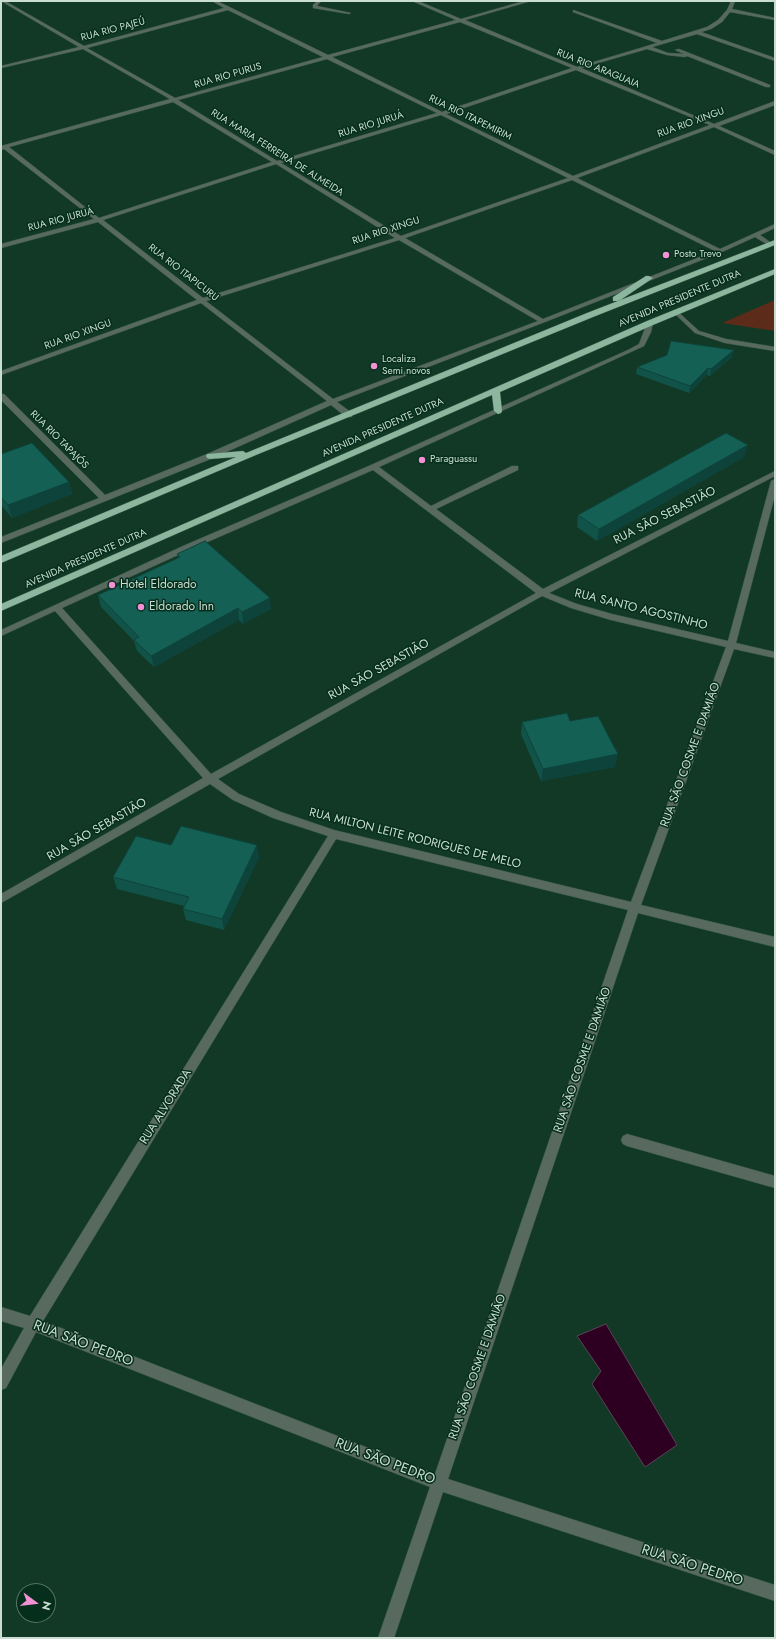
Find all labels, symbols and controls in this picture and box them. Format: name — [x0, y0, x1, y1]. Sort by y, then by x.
street label: RUA RIO PAJEÚ — [80, 16, 146, 44]
street label: RUA RIO ARAGUAIA — [555, 47, 641, 91]
street label: RUA RIO PURUS — [193, 61, 263, 91]
street label: RUA RIO ITAPEMIRIM — [427, 93, 513, 143]
street label: RUA RIO XINGU — [656, 105, 726, 141]
street label: RUA MARIA FERREIRA DE ALMEIDA — [208, 107, 346, 199]
street label: RUA RIO JURUÁ — [337, 109, 405, 141]
street label: RUA RIO JURUÁ — [27, 205, 95, 235]
street label: RUA RIO XINGU — [351, 214, 421, 248]
street label: RUA RIO ITAPICURU — [145, 242, 221, 304]
place label: Posto Trevo — [674, 249, 721, 261]
marker: Posto Trevo — [661, 250, 671, 260]
street label: AVENIDA PRESIDENTE DUTRA — [617, 268, 743, 330]
street label: RUA RIO XINGU — [43, 317, 113, 353]
place label: Localiza Semi novos — [382, 354, 430, 378]
marker: Localiza Semi novos — [369, 361, 379, 371]
street label: AVENIDA PRESIDENTE DUTRA — [320, 396, 446, 460]
street label: RUA RIO TAPAJÓS — [27, 408, 91, 472]
place label: Paraguassu — [430, 454, 477, 466]
marker: Paraguassu — [417, 455, 427, 465]
street label: RUA SÃO SEBASTIÃO — [612, 484, 718, 548]
street label: AVENIDA PRESIDENTE DUTRA — [23, 527, 149, 591]
place label: Hotel Eldorado — [120, 578, 197, 592]
marker: Hotel Eldorado — [107, 580, 117, 590]
street label: RUA SANTO AGOSTINHO — [573, 587, 709, 633]
place label: Eldorado Inn — [149, 600, 214, 614]
marker: Eldorado Inn — [136, 602, 146, 612]
street label: RUA SÃO SEBASTIÃO — [326, 636, 432, 704]
street label: RUA SÃO COSME E DAMIÃO — [658, 681, 724, 829]
street label: RUA SÃO SEBASTIÃO — [45, 796, 149, 864]
street label: RUA MILTON LEITE RODRIGUES DE MELO — [308, 806, 522, 872]
street label: RUA SÃO COSME E DAMIÃO — [551, 985, 615, 1135]
street label: RUA ALVORADA — [137, 1067, 195, 1147]
street label: RUA SÃO COSME E DAMIÃO — [446, 1292, 510, 1442]
street label: RUA SÃO PEDRO — [31, 1317, 135, 1371]
street label: RUA SÃO PEDRO — [333, 1435, 437, 1489]
street label: RUA SÃO PEDRO — [639, 1542, 745, 1590]
north arrow — [16, 1583, 56, 1623]
text: N — [38, 1600, 55, 1612]

